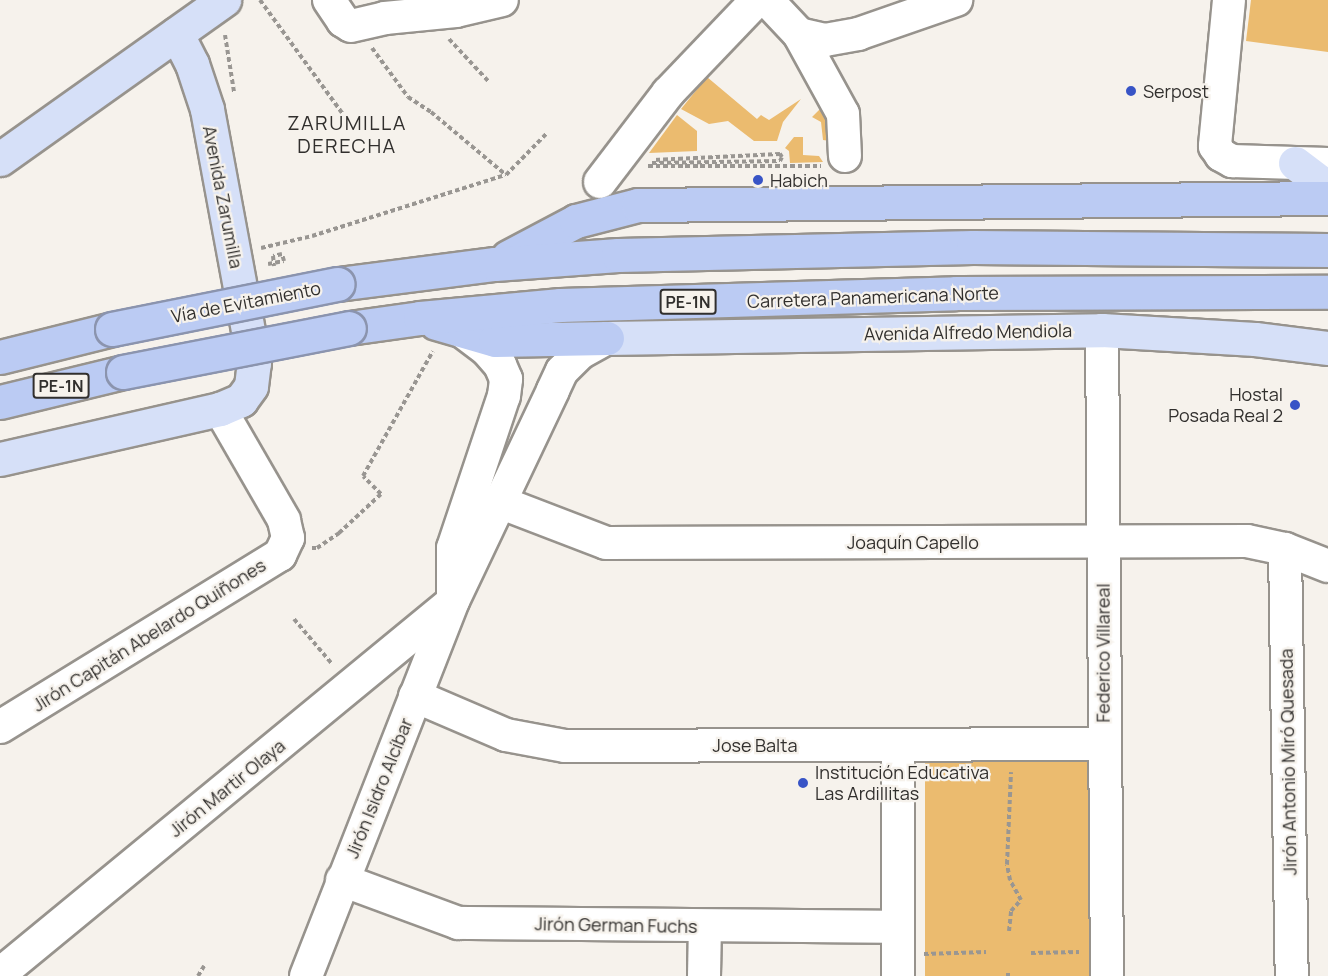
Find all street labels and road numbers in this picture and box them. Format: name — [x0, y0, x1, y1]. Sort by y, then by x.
street label: Avenida Zarumilla — [199, 124, 247, 270]
street label: Vía de Evitamiento — [169, 277, 323, 327]
street label: Carretera Panamericana Norte — [747, 282, 999, 312]
road number: PE-1N — [660, 289, 716, 315]
street label: Avenida Alfredo Mendiola — [864, 319, 1072, 345]
road number: PE-1N — [32, 373, 90, 399]
street label: Joaquín Capello — [847, 531, 979, 553]
street label: Jirón Capitán Abelardo Quiñones — [28, 554, 270, 716]
street label: Federico Villareal — [1092, 583, 1114, 723]
street label: Jirón Antonio Miró Quesada — [1275, 648, 1301, 876]
street label: Jirón Isidro Alcíbar — [341, 715, 417, 861]
street label: Jose Balta — [713, 734, 797, 756]
street label: Jirón Martir Olaya — [165, 735, 289, 841]
street label: Jirón German Fuchs — [534, 913, 698, 937]

